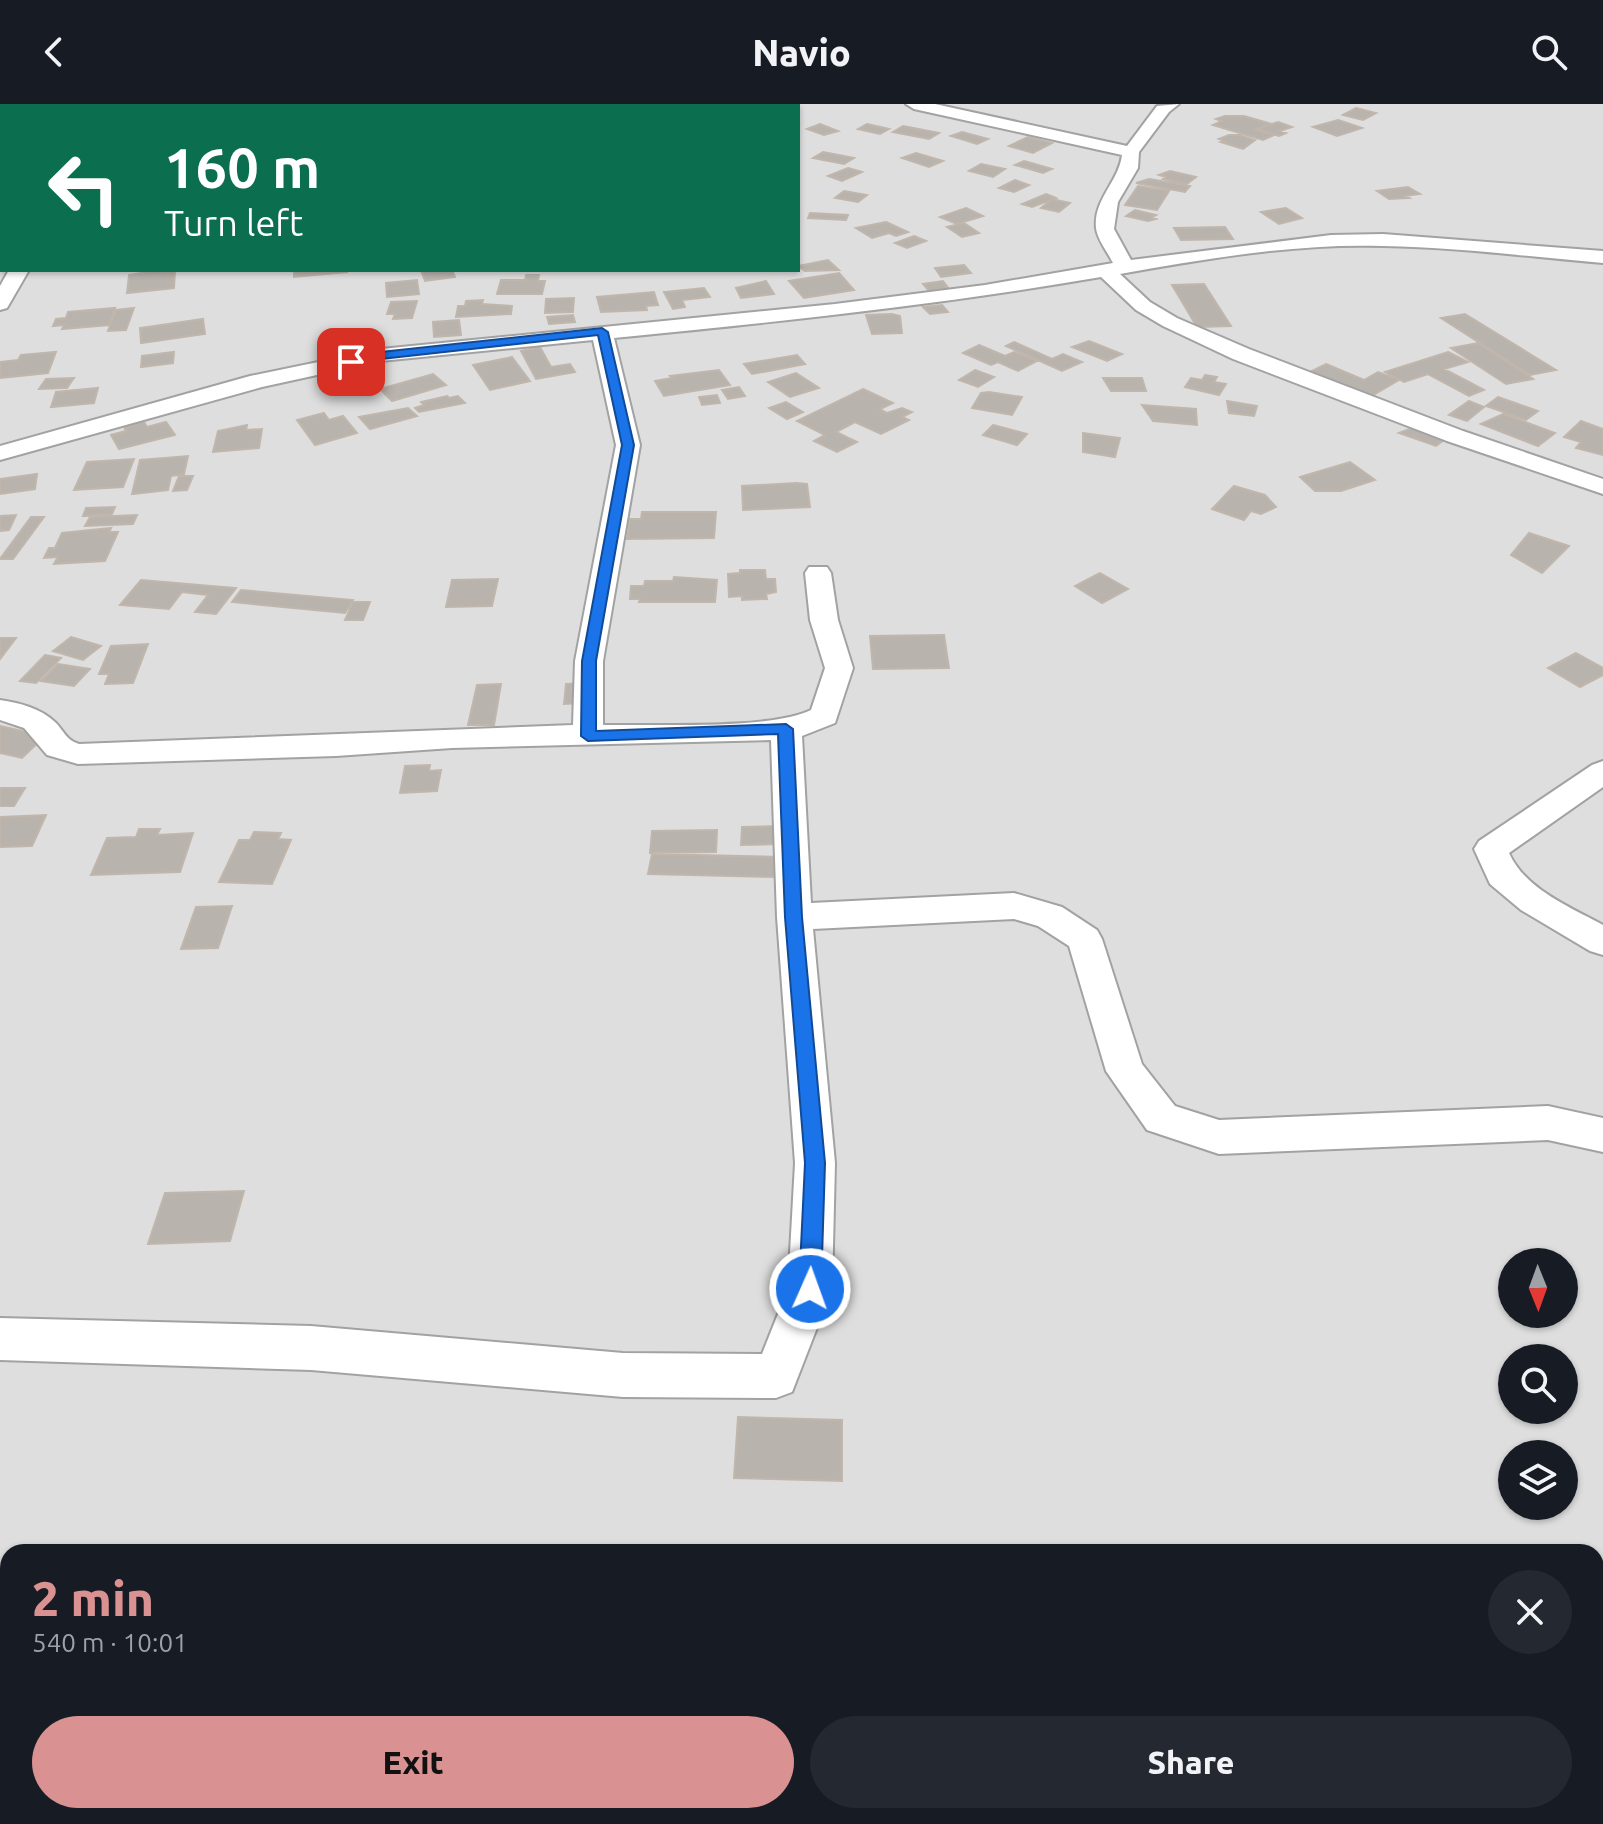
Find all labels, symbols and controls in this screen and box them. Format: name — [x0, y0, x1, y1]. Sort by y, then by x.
icon: back — [32, 30, 76, 74]
icon: search — [1527, 30, 1571, 74]
text: Navio — [752, 32, 851, 73]
icon: left — [32, 136, 136, 240]
text: 160 m — [164, 136, 320, 199]
text: Turn left — [164, 202, 303, 243]
pin — [317, 328, 385, 396]
icon: arrive — [329, 340, 373, 384]
position arrow — [768, 1247, 852, 1331]
north arrow — [1498, 1248, 1578, 1328]
map controls — [1498, 1248, 1578, 1520]
button: search — [1498, 1344, 1578, 1424]
button: layers — [1498, 1440, 1578, 1520]
button: close — [1488, 1570, 1572, 1654]
text: 2 min — [32, 1571, 154, 1625]
text: 540 m · 10:01 — [32, 1628, 188, 1657]
button: Exit — [32, 1716, 794, 1808]
button: Share — [810, 1716, 1572, 1808]

